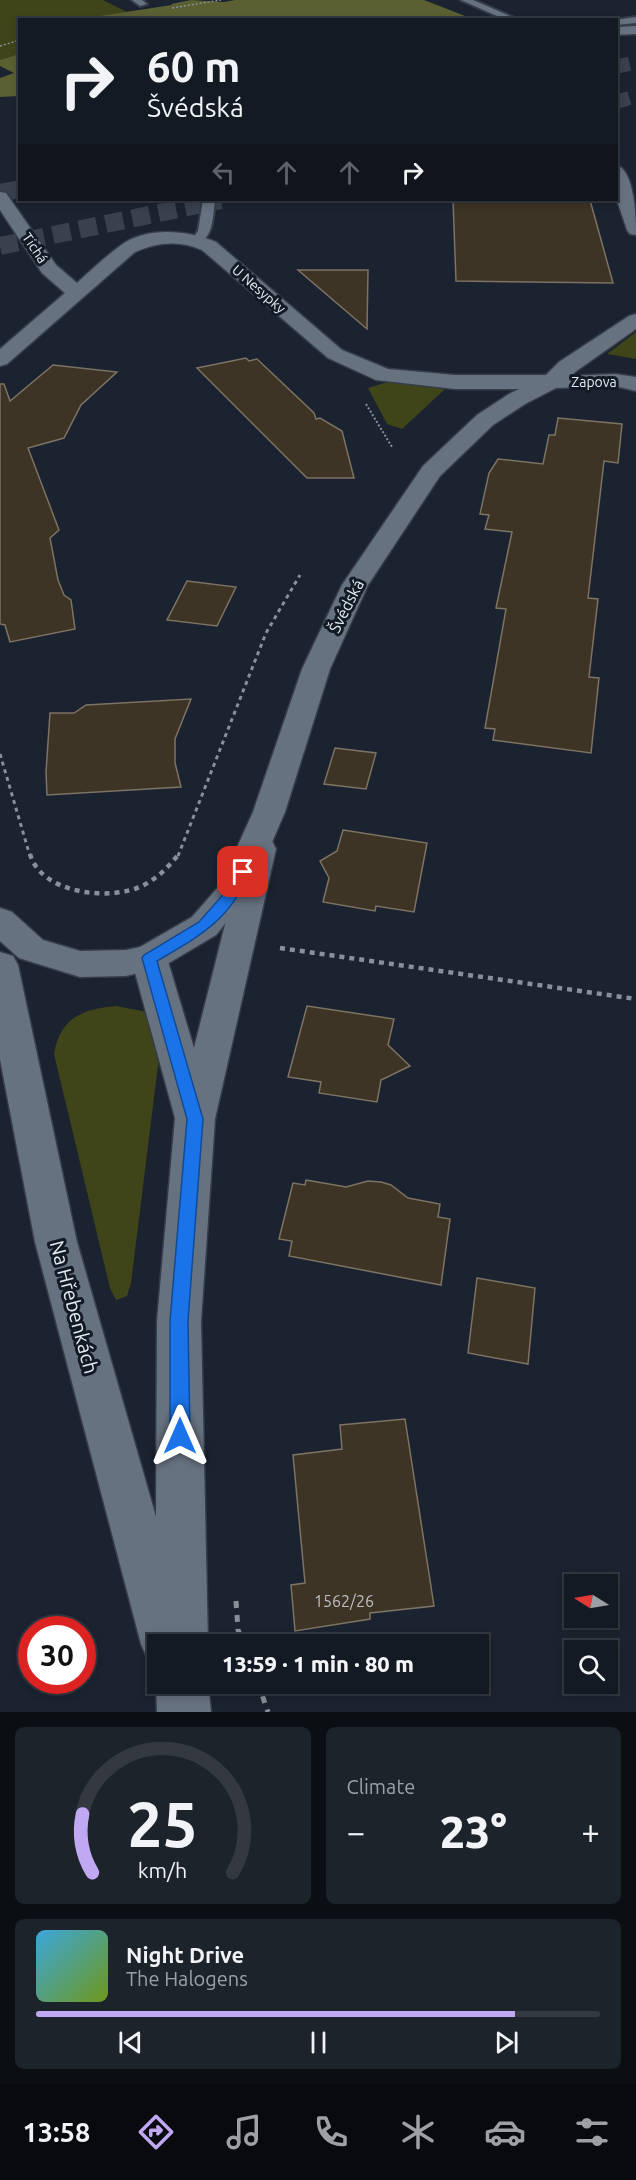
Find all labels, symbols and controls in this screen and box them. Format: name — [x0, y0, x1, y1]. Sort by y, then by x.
icon: right — [48, 42, 126, 120]
text: 60 m — [147, 43, 241, 90]
text: Švédská — [147, 92, 244, 122]
icon: left — [207, 156, 240, 189]
icon: ahead — [270, 156, 303, 189]
icon: ahead — [333, 156, 366, 189]
icon: right — [396, 156, 429, 189]
street label: Tichá — [19, 230, 51, 266]
street label: U Nesypky — [229, 262, 289, 317]
street label: Zapova — [571, 374, 617, 390]
street label: Švédská — [324, 576, 367, 636]
pin — [217, 846, 268, 897]
icon: arrive — [226, 855, 259, 888]
street label: Na Hřebenkách — [46, 1238, 103, 1376]
position arrow — [148, 1404, 212, 1468]
north arrow — [564, 1574, 618, 1628]
map controls — [564, 1574, 618, 1694]
house number: 1562/26 — [314, 1592, 374, 1610]
speed limit sign: 30 — [18, 1616, 96, 1694]
button: search — [564, 1640, 618, 1694]
text: 13:59 · 1 min · 80 m — [222, 1651, 414, 1676]
text: Climate — [347, 1775, 415, 1798]
text: 25 — [128, 1789, 198, 1859]
text: 23° — [440, 1806, 507, 1857]
text: − — [347, 1813, 365, 1850]
text: + — [581, 1813, 600, 1850]
text: km/h — [138, 1858, 187, 1882]
text: Night Drive — [126, 1942, 244, 1967]
text: The Halogens — [126, 1967, 248, 1990]
icon: previous — [114, 2026, 147, 2059]
icon: pause — [302, 2026, 335, 2059]
icon: next — [490, 2026, 523, 2059]
icon: directions — [135, 2111, 177, 2153]
icon: music — [223, 2111, 265, 2153]
icon: phone — [310, 2111, 352, 2153]
icon: climate — [397, 2111, 439, 2153]
icon: car — [484, 2111, 526, 2153]
icon: filters — [571, 2111, 613, 2153]
text: 13:58 — [23, 2117, 90, 2147]

